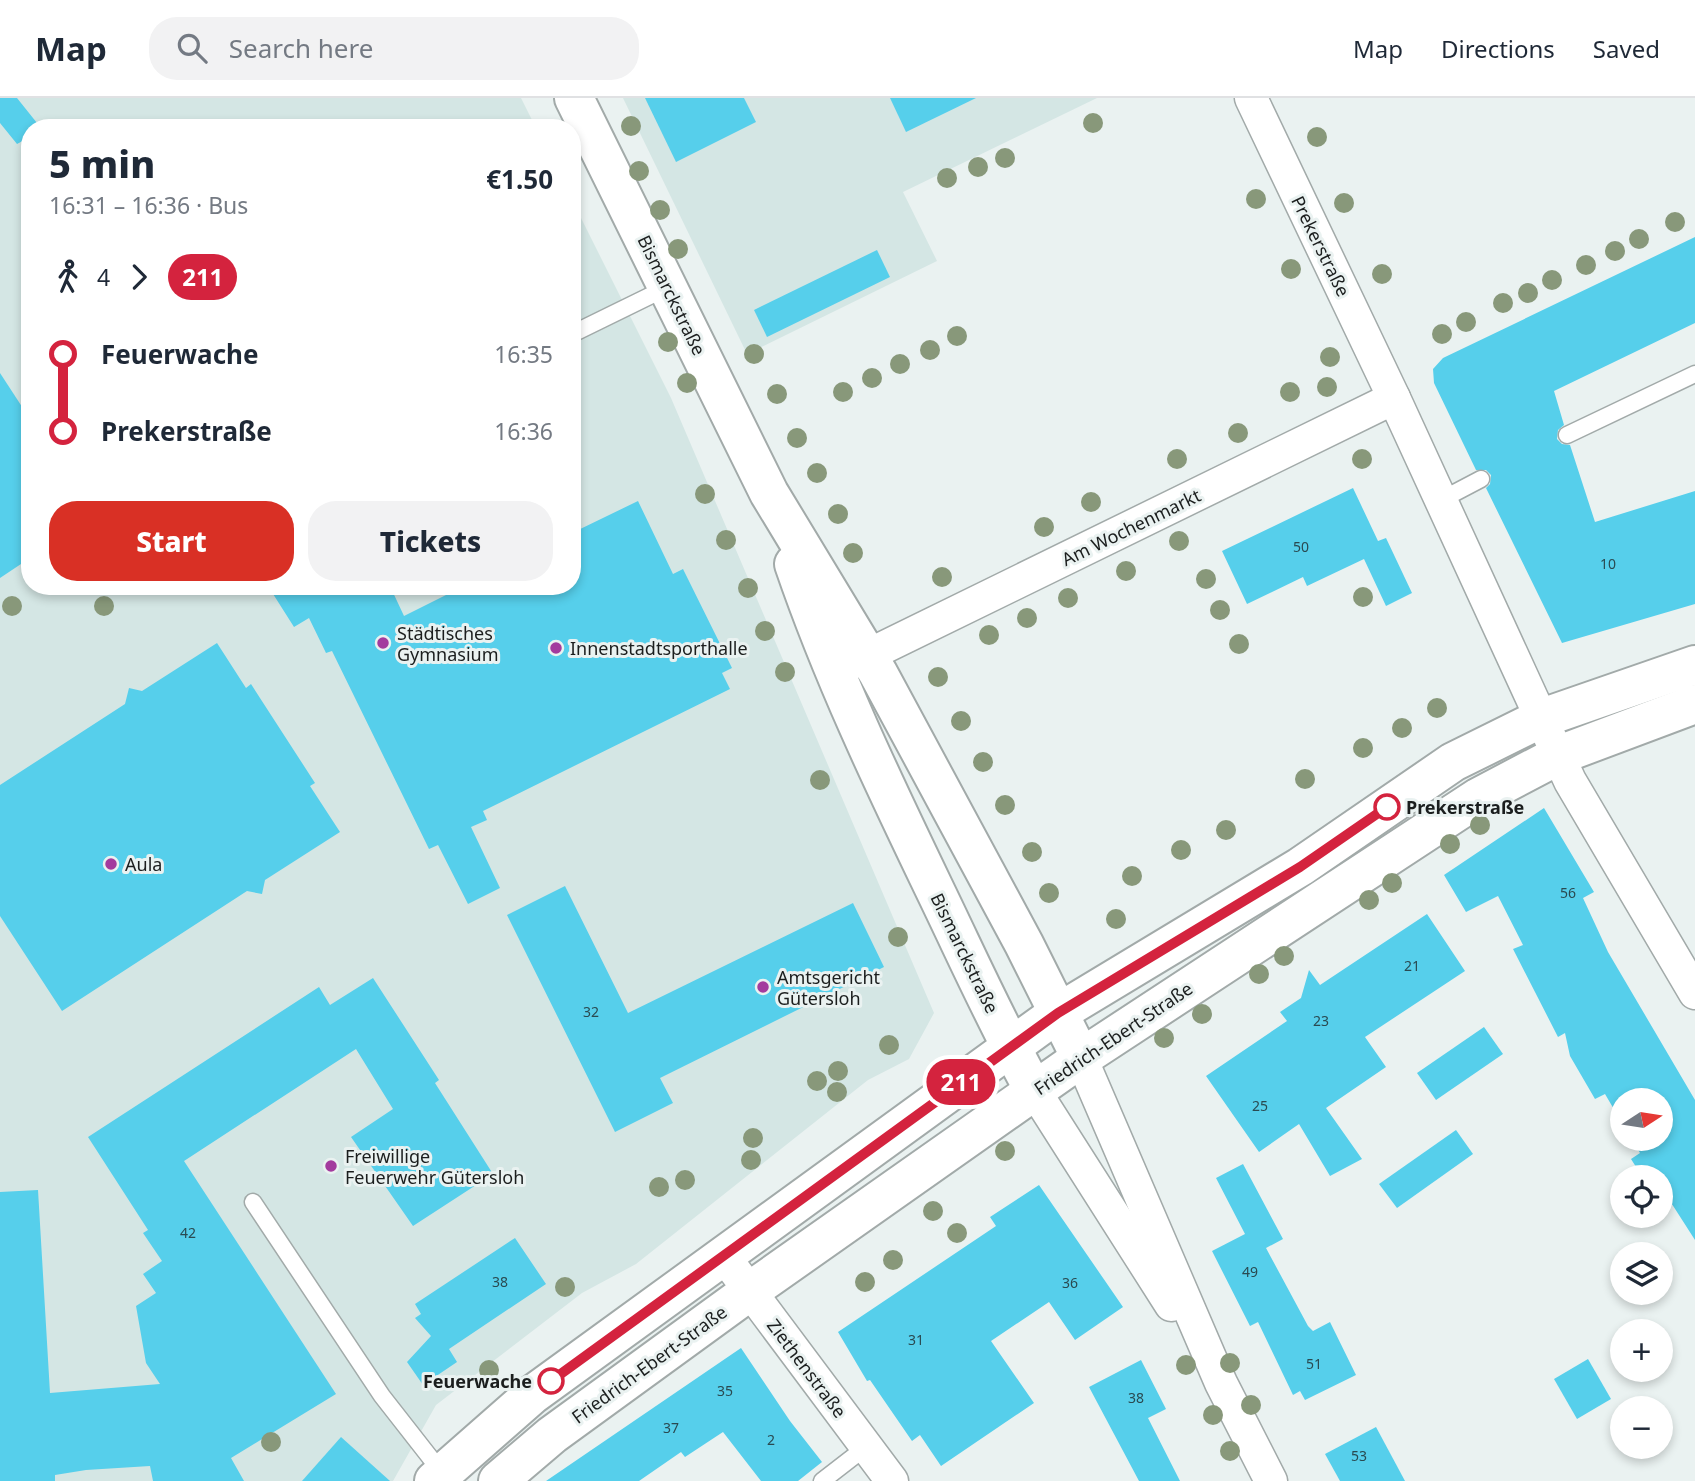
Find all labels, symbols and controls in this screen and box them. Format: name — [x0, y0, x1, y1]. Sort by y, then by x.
search box — [149, 17, 639, 80]
text: Map — [35, 26, 107, 71]
icon: search — [173, 29, 211, 67]
text: Search here — [229, 30, 373, 66]
text: Map — [1353, 32, 1403, 65]
text: Directions — [1441, 32, 1555, 65]
text: Saved — [1593, 32, 1660, 65]
text: 5 min — [49, 137, 155, 189]
text: €1.50 — [486, 161, 553, 197]
text: 16:31 – 16:36 · Bus — [49, 189, 248, 221]
street label: Prekerstraße — [1286, 192, 1356, 300]
street label: Bismarckstraße — [632, 231, 712, 359]
icon: walk — [49, 258, 87, 296]
icon: forward — [120, 258, 158, 296]
text: 211 — [182, 260, 223, 293]
text: 4 — [97, 261, 110, 293]
text: Feuerwache — [101, 336, 259, 372]
text: 16:35 — [494, 338, 553, 370]
text: Prekerstraße — [101, 413, 272, 449]
text: 16:36 — [494, 415, 553, 447]
street label: Am Wochenmarkt — [1058, 483, 1205, 571]
button: Start — [49, 501, 294, 581]
button: Tickets — [308, 501, 553, 581]
house number: 50 — [1293, 537, 1309, 556]
house number: 10 — [1600, 554, 1616, 573]
place label: Städtisches Gymnasium — [397, 621, 499, 666]
marker: Städtisches Gymnasium — [375, 635, 391, 651]
place label: Innenstadtsporthalle — [570, 636, 748, 660]
marker: Innenstadtsporthalle — [548, 640, 564, 656]
marker: Prekerstraße — [1374, 794, 1400, 820]
place label: Prekerstraße — [1406, 795, 1524, 819]
place label: Aula — [125, 852, 162, 876]
marker: Aula — [103, 856, 119, 872]
house number: 56 — [1560, 883, 1576, 902]
street label: Bismarckstraße — [925, 889, 1005, 1017]
house number: 21 — [1404, 956, 1420, 975]
place label: Amtsgericht Gütersloh — [777, 965, 881, 1010]
street label: Friedrich-Ebert-Straße — [1029, 976, 1197, 1100]
marker: Amtsgericht Gütersloh — [755, 979, 771, 995]
house number: 32 — [583, 1002, 599, 1021]
house number: 23 — [1313, 1011, 1329, 1030]
line badge: 211 — [921, 1059, 1001, 1105]
text: 211 — [940, 1065, 982, 1098]
north arrow — [1610, 1088, 1673, 1152]
map controls — [1610, 1088, 1673, 1459]
house number: 25 — [1252, 1096, 1268, 1115]
place label: Freiwillige Feuerwehr Gütersloh — [345, 1144, 524, 1189]
marker: Freiwillige Feuerwehr Gütersloh — [323, 1158, 339, 1174]
button: locate — [1610, 1165, 1673, 1228]
house number: 42 — [180, 1223, 196, 1242]
button: layers — [1610, 1242, 1673, 1305]
house number: 49 — [1242, 1262, 1258, 1281]
house number: 38 — [492, 1272, 508, 1291]
house number: 36 — [1062, 1273, 1078, 1292]
street label: Friedrich-Ebert-Straße — [567, 1300, 731, 1428]
street label: Ziethenstraße — [762, 1314, 852, 1422]
button: + — [1610, 1319, 1673, 1382]
house number: 31 — [908, 1330, 924, 1349]
house number: 51 — [1306, 1354, 1322, 1373]
marker: Feuerwache — [538, 1368, 564, 1394]
place label: Feuerwache — [423, 1369, 532, 1393]
house number: 35 — [717, 1381, 733, 1400]
house number: 38 — [1128, 1388, 1144, 1407]
button: − — [1610, 1396, 1673, 1459]
house number: 37 — [663, 1418, 679, 1437]
house number: 2 — [767, 1430, 775, 1449]
house number: 53 — [1351, 1446, 1367, 1465]

